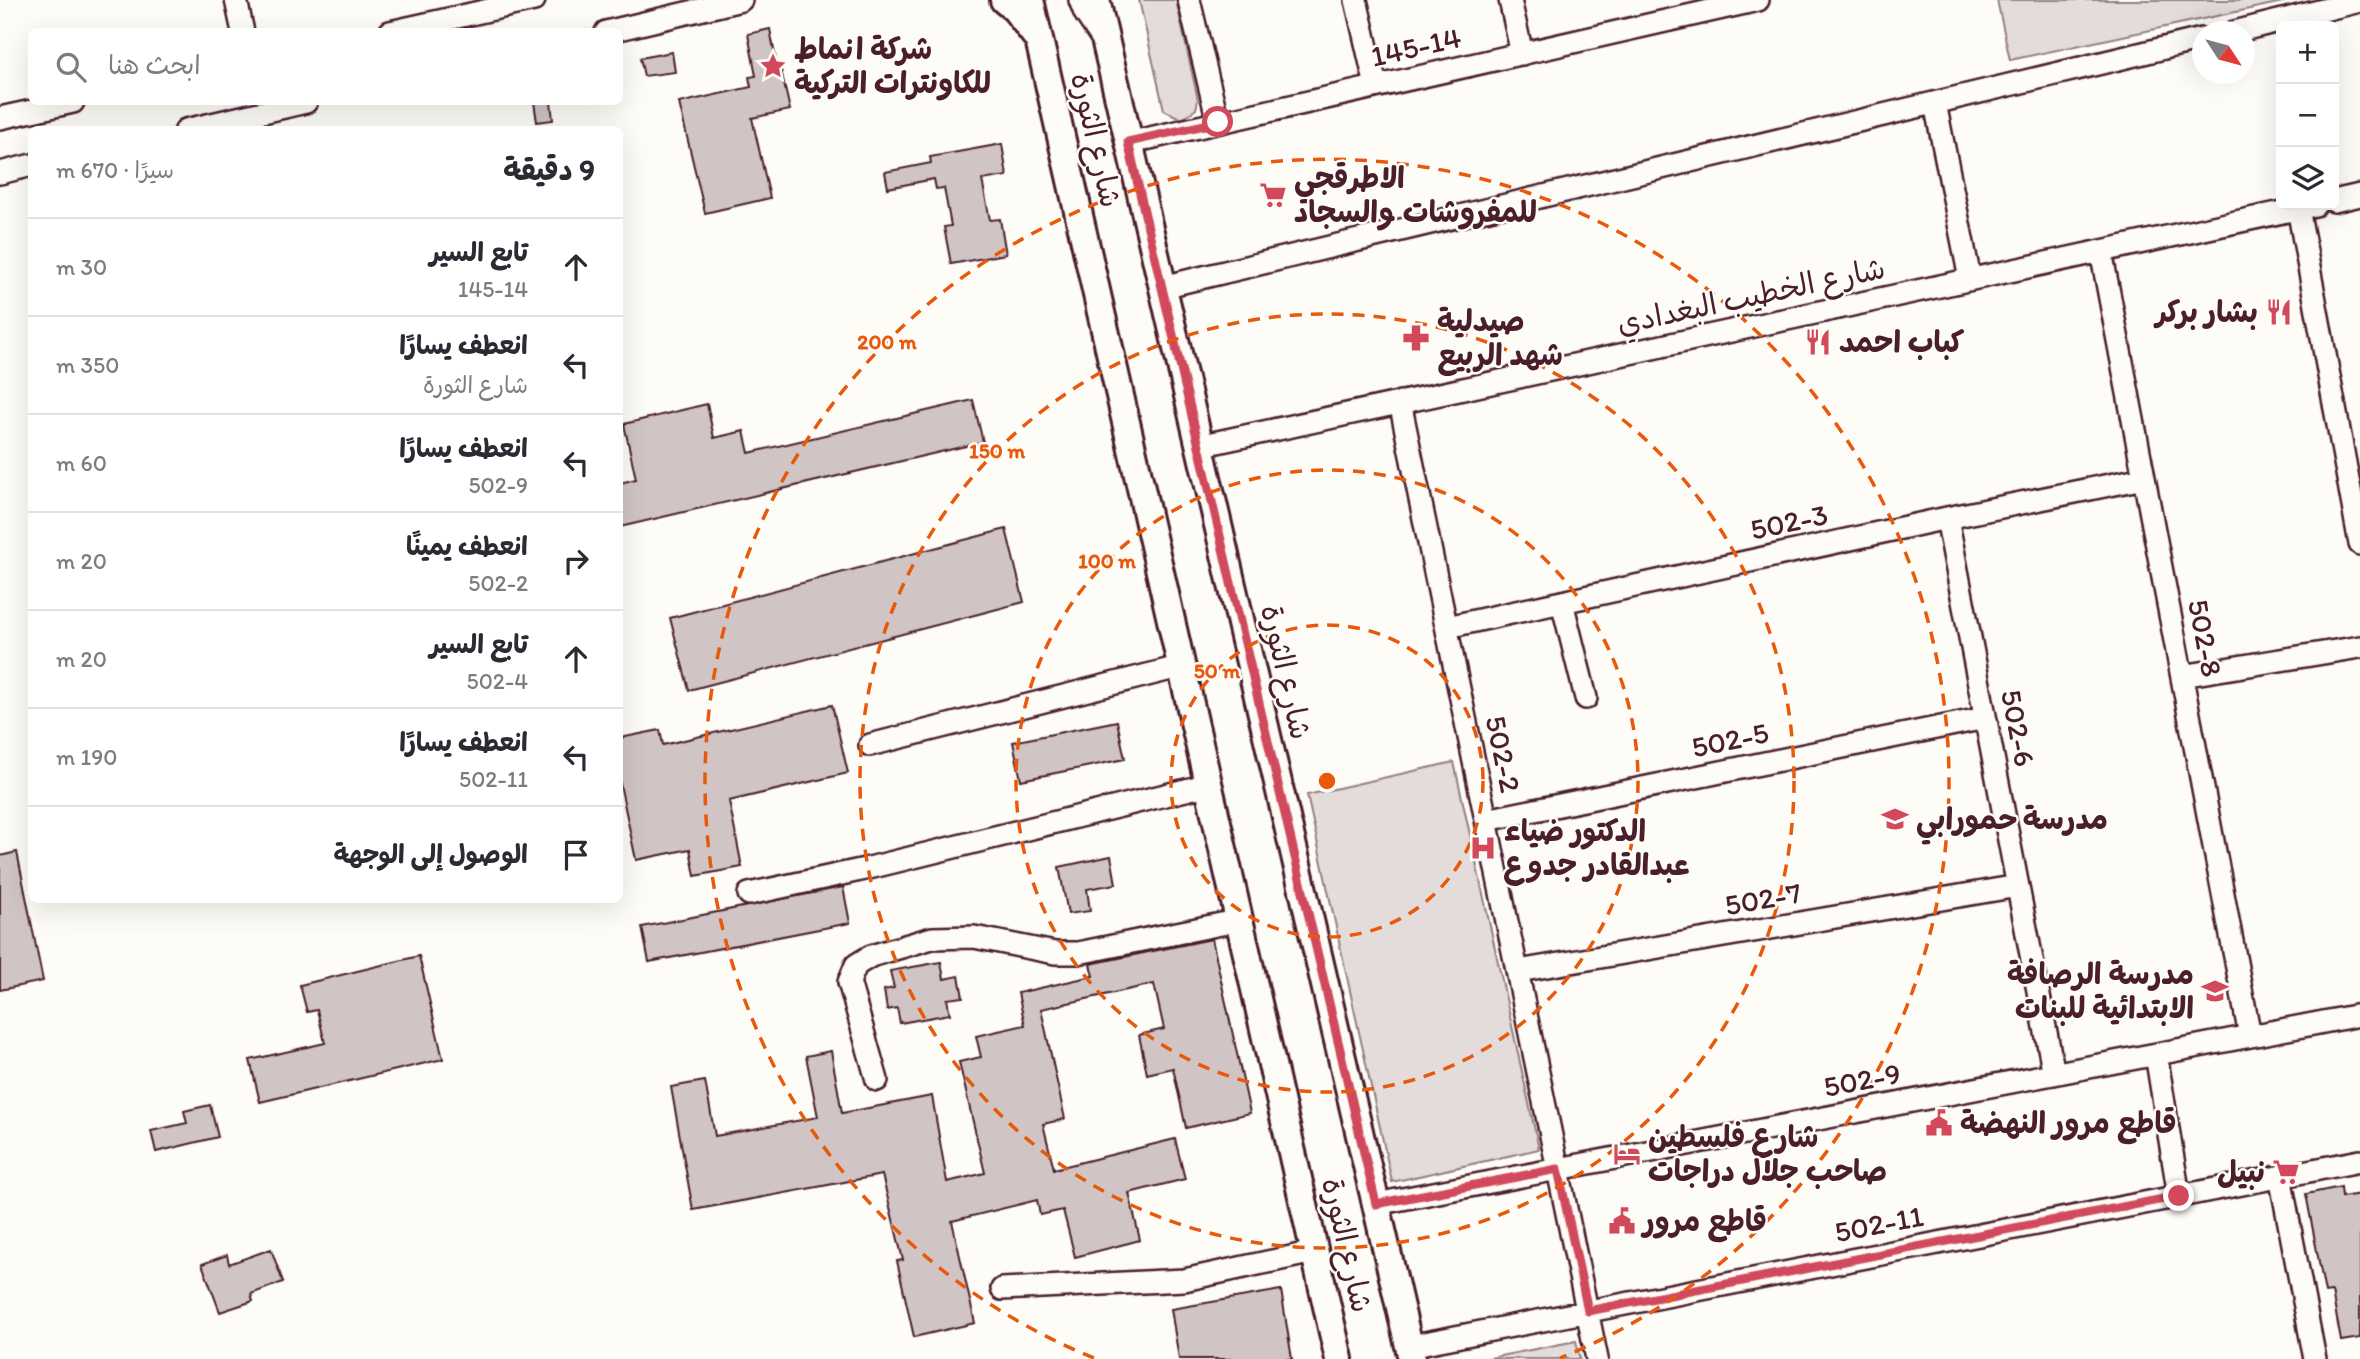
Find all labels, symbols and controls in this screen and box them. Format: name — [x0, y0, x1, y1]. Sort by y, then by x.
street label: 145-14 — [1367, 18, 1465, 75]
north arrow — [2192, 21, 2255, 84]
map controls — [2276, 21, 2339, 210]
button: + — [2276, 21, 2339, 84]
search box — [28, 28, 623, 105]
place label: شركة انماط للكاونترات التركية — [794, 30, 991, 101]
icon: search — [52, 48, 90, 86]
text: ابحث هنا — [108, 49, 201, 81]
place icon: شركة انماط للكاونترات التركية — [758, 51, 788, 81]
street label: شارع الثورة — [1060, 69, 1130, 212]
button: − — [2276, 84, 2339, 147]
route start — [1202, 106, 1233, 137]
button: layers — [2276, 147, 2339, 210]
text: 9 دقيقة — [503, 151, 595, 188]
text: سيرًا · 670 m — [56, 156, 174, 184]
place label: الاطرقجي للمفروشات والسجاد — [1294, 159, 1537, 231]
supermarket icon: الاطرقجي للمفروشات والسجاد — [1258, 180, 1288, 210]
text: تابع السير — [430, 236, 528, 268]
icon: ahead — [557, 248, 595, 286]
street label: شارع الخطيب البغدادي — [1614, 249, 1889, 345]
text: 30 m — [56, 253, 107, 281]
text: 145-14 — [458, 275, 528, 303]
place label: بشار بركر — [2153, 293, 2258, 330]
restaurant icon: بشار بركر — [2264, 297, 2294, 327]
place label: صيدلية شهد الربيع — [1437, 302, 1563, 376]
pharmacy icon: صيدلية شهد الربيع — [1401, 323, 1431, 353]
place label: كباب احمد — [1839, 323, 1965, 360]
restaurant icon: كباب احمد — [1803, 327, 1833, 357]
text: انعطف يسارًا — [399, 329, 528, 361]
text: 200 m — [857, 329, 917, 354]
icon: left — [557, 346, 595, 384]
text: 350 m — [56, 351, 119, 379]
text: شارع الثورة — [423, 371, 528, 399]
text: انعطف يسارًا — [399, 432, 528, 464]
text: 150 m — [969, 438, 1025, 463]
icon: left — [557, 444, 595, 482]
text: 60 m — [56, 449, 107, 477]
text: 502-9 — [468, 471, 528, 499]
street label: 502-3 — [1747, 495, 1831, 548]
text: انعطف يمينًا — [406, 530, 528, 562]
icon: right — [557, 542, 595, 580]
text: 20 m — [56, 547, 107, 575]
text: 100 m — [1078, 548, 1136, 573]
text: 502-2 — [468, 569, 528, 597]
street label: 502-8 — [2180, 596, 2231, 680]
street label: شارع الثورة — [1250, 601, 1320, 744]
text: تابع السير — [430, 628, 528, 660]
icon: ahead — [557, 640, 595, 678]
text: 20 m — [56, 645, 107, 673]
text: 50 m — [1194, 658, 1241, 683]
text: 502-4 — [467, 667, 528, 695]
street label: 502-6 — [1993, 686, 2044, 770]
street label: 502-2 — [1477, 712, 1530, 796]
street label: 502-5 — [1688, 713, 1772, 766]
text: انعطف يسارًا — [399, 726, 528, 758]
icon: left — [557, 738, 595, 776]
text: 190 m — [56, 743, 117, 771]
text: 502-11 — [459, 765, 528, 793]
centre of rings — [1315, 769, 1339, 793]
place label: مدرسة حمورابي — [1916, 800, 2108, 845]
school or university icon: مدرسة حمورابي — [1880, 804, 1910, 834]
place label: الدكتور ضياء عبدالقادر جدوع — [1504, 812, 1690, 886]
hospital icon: الدكتور ضياء عبدالقادر جدوع — [1468, 833, 1498, 863]
icon: arrive — [557, 836, 595, 874]
text: الوصول إلى الوجهة — [334, 838, 528, 870]
street label: 502-7 — [1722, 874, 1804, 923]
place label: مدرسة الرصافة الابتدائية للبنات — [2007, 955, 2194, 1026]
school or university icon: مدرسة الرصافة الابتدائية للبنات — [2200, 976, 2230, 1006]
street label: 502-9 — [1820, 1054, 1904, 1105]
place label: قاطع مرور النهضة — [1960, 1104, 2177, 1145]
public building icon: قاطع مرور النهضة — [1924, 1108, 1954, 1138]
place label: شارع فلسطين صاحب جلال دراجات — [1648, 1118, 1887, 1189]
hotel icon: شارع فلسطين صاحب جلال دراجات — [1612, 1139, 1642, 1169]
place label: نبيل — [2217, 1153, 2265, 1190]
supermarket icon: نبيل — [2271, 1157, 2301, 1187]
street label: شارع الثورة — [1311, 1174, 1381, 1317]
route end — [2163, 1180, 2194, 1211]
street label: 502-11 — [1831, 1197, 1927, 1250]
place label: قاطع مرور — [1640, 1202, 1767, 1243]
public building icon: قاطع مرور — [1607, 1206, 1637, 1236]

